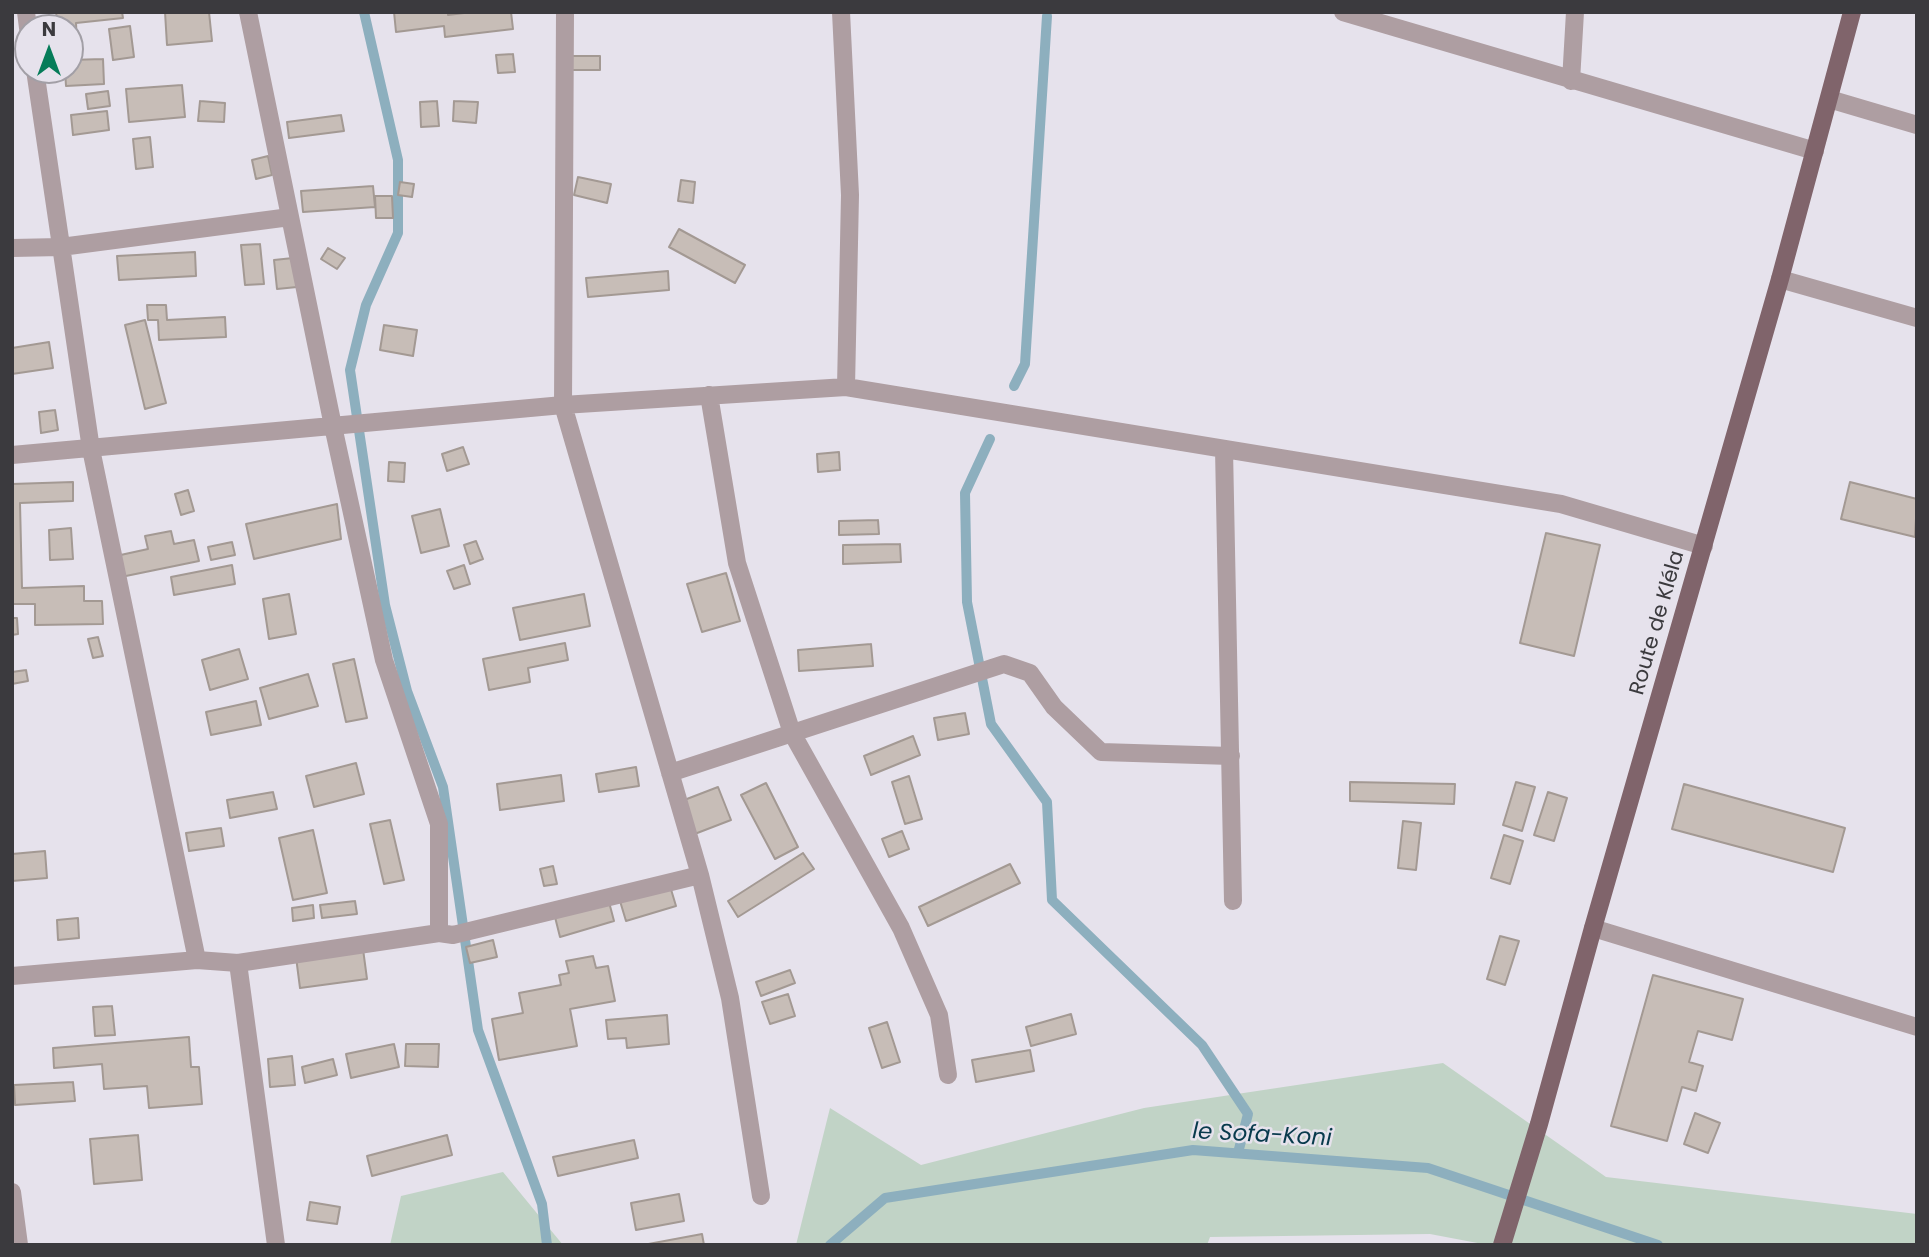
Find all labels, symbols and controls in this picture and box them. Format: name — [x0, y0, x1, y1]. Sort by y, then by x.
north arrow — [14, 14, 84, 84]
text: N — [42, 16, 56, 43]
street label: Route de Kléla — [1625, 548, 1691, 698]
water label: le Sofa-Koni — [1192, 1119, 1332, 1153]

